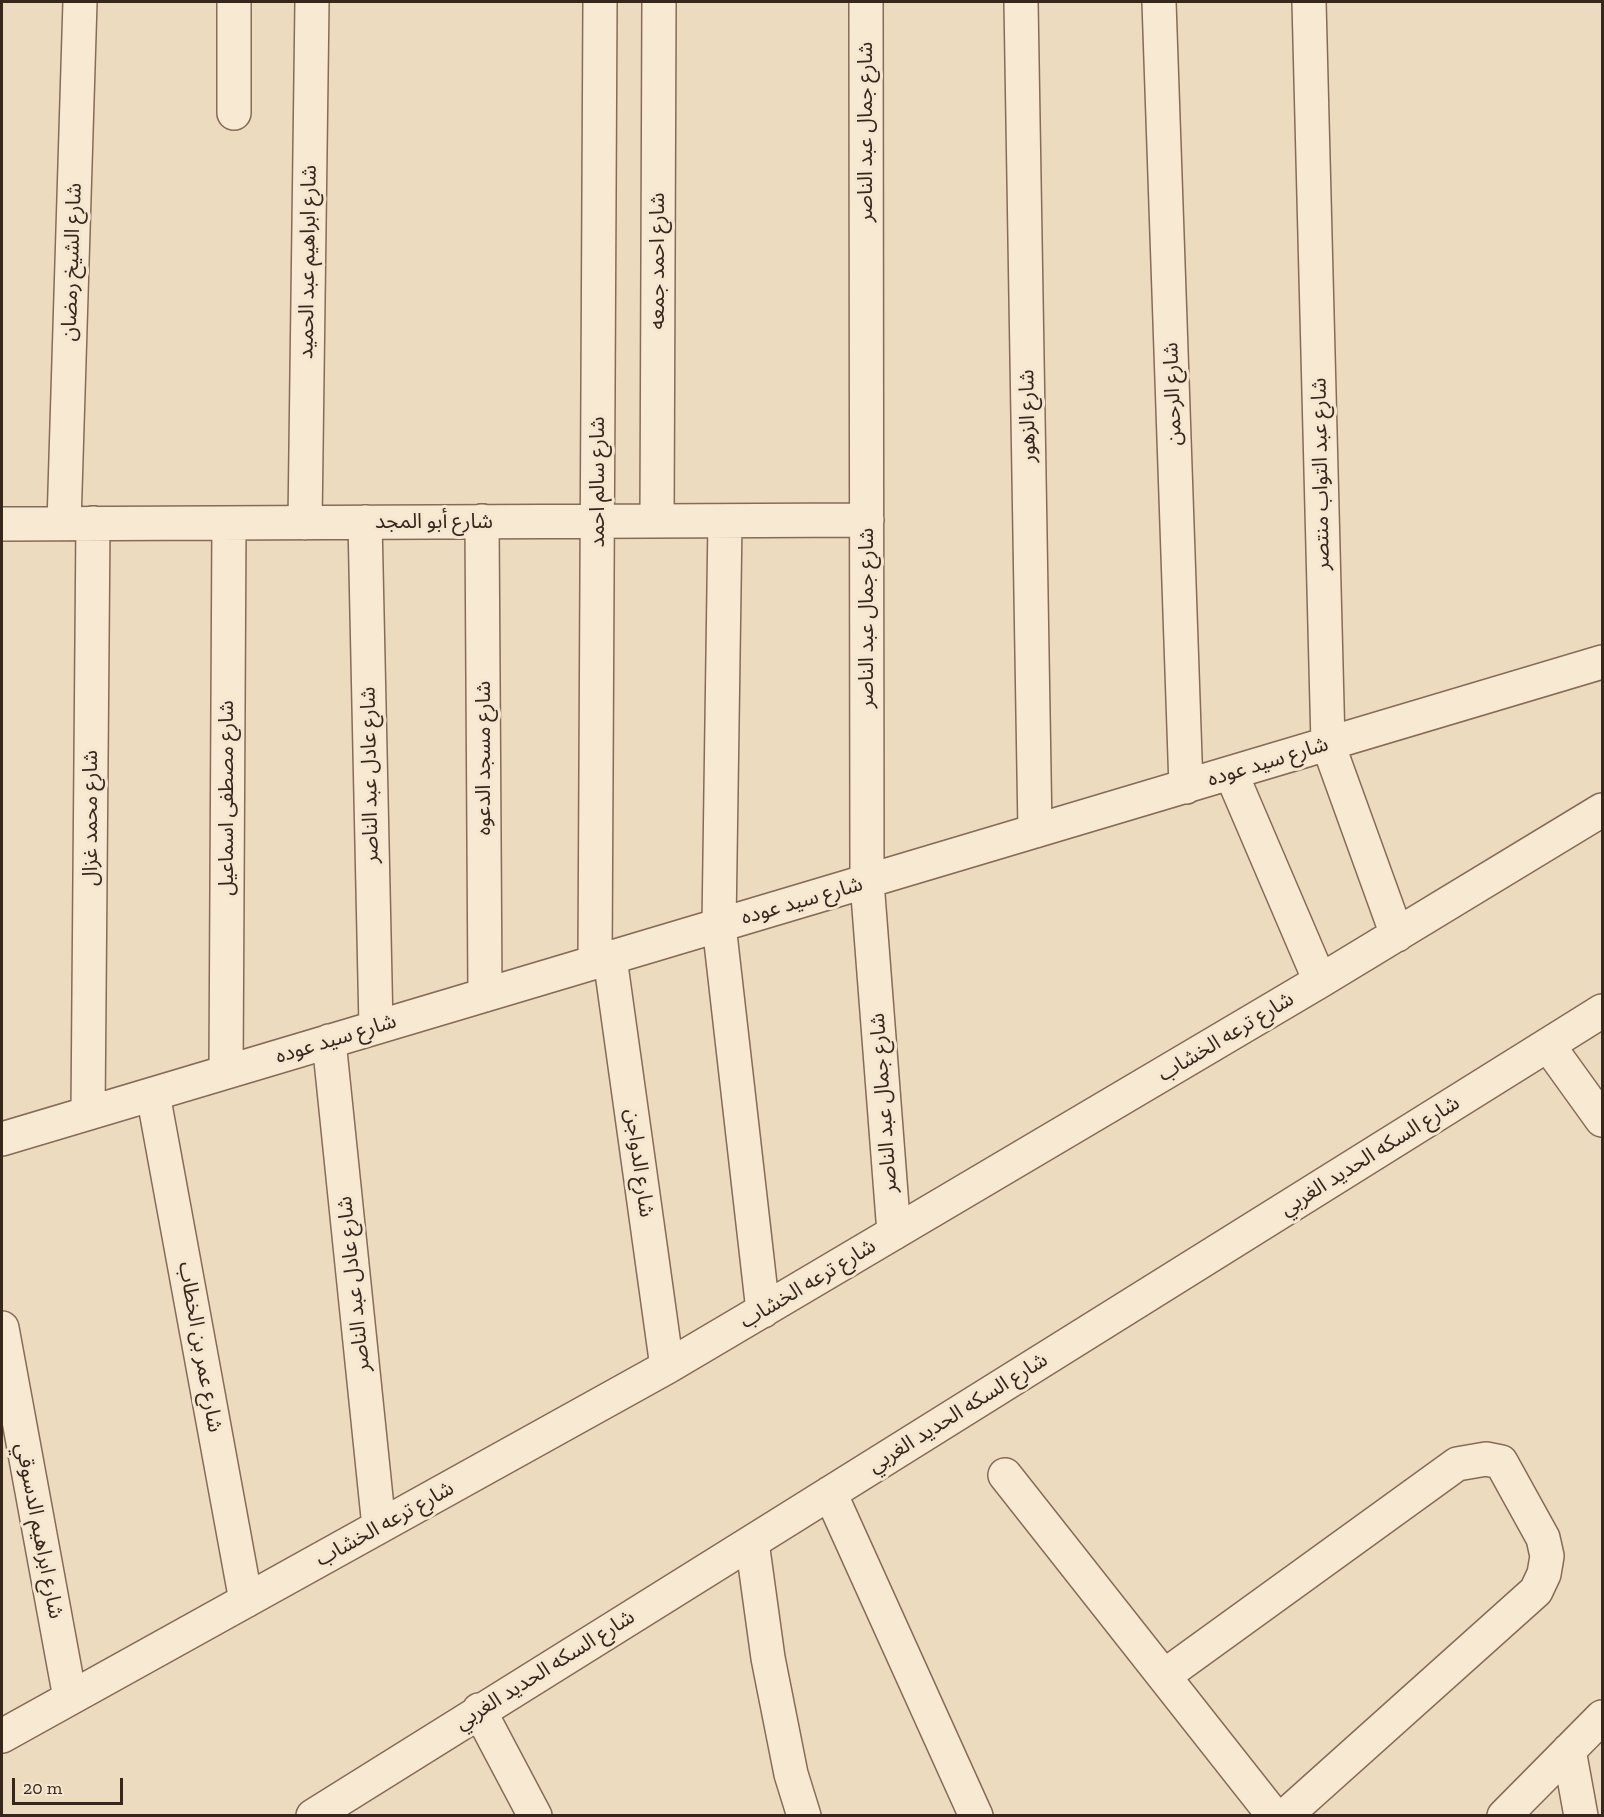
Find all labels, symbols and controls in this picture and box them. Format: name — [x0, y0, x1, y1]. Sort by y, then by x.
street label: شارع جمال عبد الناصر — [853, 42, 879, 222]
street label: شارع ابراهيم عبد الحميد — [294, 165, 322, 359]
street label: شارع الشيخ رمضان — [57, 182, 87, 342]
street label: شارع احمد جمعه — [645, 193, 671, 329]
street label: شارع الرحمن — [1159, 342, 1187, 446]
street label: شارع الزهور — [1015, 369, 1041, 463]
street label: شارع عبد التواب منتصر — [1307, 378, 1335, 570]
street label: شارع سالم احمد — [585, 417, 611, 547]
street label: شارع أبو المجد — [375, 509, 493, 535]
street label: شارع جمال عبد الناصر — [854, 528, 880, 708]
street label: شارع مسجد الدعوه — [471, 681, 497, 835]
street label: شارع عادل عبد الناصر — [356, 687, 384, 863]
street label: شارع مصطفى اسماعيل — [214, 700, 240, 896]
street label: شارع سيد عوده — [1205, 732, 1331, 792]
street label: شارع محمد غزال — [78, 750, 104, 886]
street label: شارع سيد عوده — [738, 872, 866, 930]
street label: شارع ترعه الخشاب — [1154, 987, 1298, 1087]
street label: شارع سيد عوده — [273, 1009, 399, 1069]
street label: شارع جمال عبد الناصر — [865, 1012, 903, 1194]
street label: شارع السكه الحديد الغربي — [1276, 1090, 1464, 1222]
street label: شارع الدواجن — [619, 1107, 659, 1219]
street label: شارع عادل عبد الناصر — [332, 1195, 376, 1373]
street label: شارع ترعه الخشاب — [736, 1234, 880, 1334]
street label: شارع عمر بن الخطاب — [173, 1260, 227, 1434]
street label: شارع السكه الحديد الغربي — [864, 1347, 1052, 1479]
street label: شارع ابراهيم الدسوقي — [10, 1441, 68, 1621]
street label: شارع ترعه الخشاب — [312, 1476, 458, 1572]
street label: شارع السكه الحديد الغربي — [451, 1604, 639, 1736]
scale bar — [15, 1766, 126, 1804]
text: 20 m — [23, 1777, 62, 1799]

